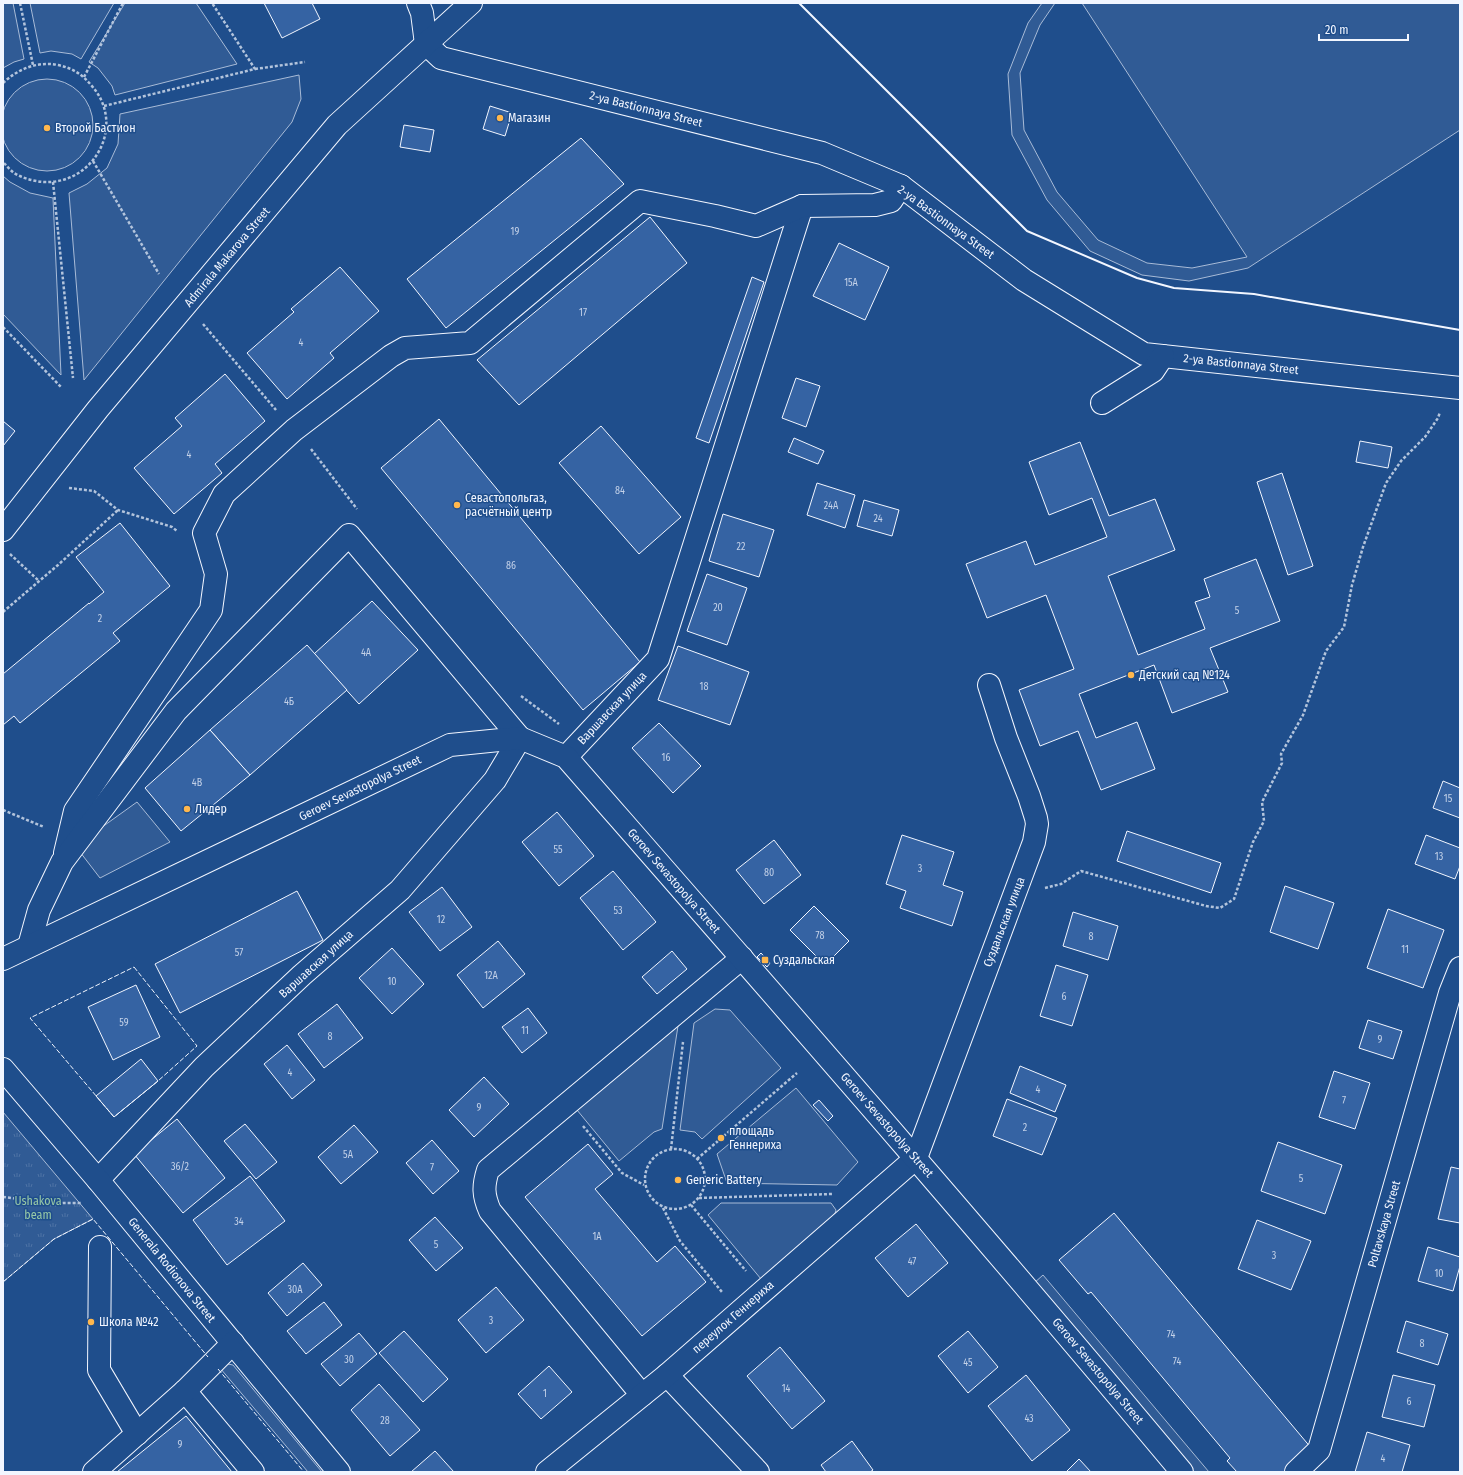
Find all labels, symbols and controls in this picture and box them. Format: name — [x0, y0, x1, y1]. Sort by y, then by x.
scale bar — [1319, 16, 1408, 42]
text: 20 m — [1325, 23, 1349, 37]
street label: 2-ya Bastionnaya Street — [588, 88, 704, 130]
place label: Магазин — [508, 111, 551, 125]
marker: Магазин — [495, 113, 505, 123]
place label: Второй Бастион — [55, 121, 136, 135]
marker: Второй Бастион — [42, 123, 52, 133]
street label: 2-ya Bastionnaya Street — [895, 182, 997, 262]
street label: Admirala Makarova Street — [181, 204, 273, 310]
house number: 19 — [511, 226, 520, 238]
house number: 15А — [844, 277, 859, 289]
house number: 17 — [579, 307, 587, 319]
house number: 4 — [299, 337, 304, 349]
street label: 2-ya Bastionnaya Street — [1183, 351, 1299, 377]
house number: 4 — [187, 449, 192, 461]
house number: 84 — [615, 485, 625, 497]
place label: Севастопольгаз, расчётный центр — [465, 491, 552, 519]
marker: Севастопольгаз, расчётный центр — [452, 500, 462, 510]
house number: 24А — [824, 500, 839, 512]
house number: 24 — [873, 513, 883, 525]
house number: 22 — [737, 541, 746, 553]
house number: 86 — [506, 560, 516, 572]
house number: 20 — [713, 602, 723, 614]
house number: 5 — [1235, 605, 1240, 617]
house number: 2 — [98, 613, 103, 625]
house number: 4А — [361, 647, 372, 659]
place label: Детский сад №124 — [1138, 668, 1230, 682]
street label: Варшавская улица — [575, 669, 649, 747]
marker: Детский сад №124 — [1126, 670, 1136, 680]
house number: 18 — [700, 681, 708, 693]
house number: 4Б — [284, 696, 294, 708]
street label: Geroev Sevastopolya Street — [297, 752, 423, 824]
house number: 16 — [662, 752, 670, 764]
house number: 4В — [192, 777, 203, 789]
house number: 15 — [1444, 793, 1453, 805]
place label: Лидер — [195, 802, 227, 816]
marker: Лидер — [182, 804, 192, 814]
street label: Geroev Sevastopolya Street — [625, 826, 723, 936]
house number: 55 — [553, 844, 563, 856]
house number: 13 — [1435, 851, 1444, 863]
house number: 3 — [918, 863, 923, 875]
house number: 80 — [764, 867, 774, 879]
street label: Суздальская улица — [980, 875, 1028, 969]
house number: 53 — [613, 905, 623, 917]
house number: 12 — [437, 914, 446, 926]
street label: Варшавская улица — [276, 927, 356, 1001]
house number: 78 — [816, 930, 824, 942]
house number: 8 — [1089, 931, 1094, 943]
house number: 11 — [1401, 944, 1409, 956]
house number: 57 — [235, 947, 243, 959]
place label: Суздальская — [773, 953, 835, 967]
marker: Суздальская — [760, 955, 770, 965]
house number: 12А — [484, 970, 499, 982]
house number: 10 — [387, 976, 397, 988]
house number: 6 — [1062, 991, 1067, 1003]
house number: 59 — [119, 1017, 129, 1029]
house number: 11 — [521, 1025, 529, 1037]
house number: 8 — [328, 1031, 333, 1043]
house number: 9 — [1378, 1034, 1383, 1046]
house number: 4 — [288, 1067, 293, 1079]
street label: Geroev Sevastopolya Street — [838, 1070, 936, 1180]
house number: 4 — [1036, 1084, 1041, 1096]
house number: 7 — [1342, 1095, 1346, 1107]
house number: 9 — [477, 1102, 482, 1114]
house number: 2 — [1023, 1122, 1028, 1134]
place label: площадь Геннериха — [729, 1124, 782, 1152]
marker: площадь Геннериха — [716, 1133, 726, 1143]
house number: 5А — [343, 1149, 354, 1161]
house number: 36/2 — [171, 1161, 190, 1173]
house number: 7 — [430, 1162, 434, 1174]
place label: Generic Battery — [686, 1173, 762, 1187]
house number: 5 — [1299, 1173, 1304, 1185]
marker: Generic Battery — [673, 1175, 683, 1185]
street label: Poltavskaya Street — [1365, 1179, 1403, 1269]
park label: Ushakova beam — [14, 1194, 62, 1222]
street label: Generala Rodionova Street — [125, 1215, 219, 1325]
house number: 34 — [234, 1216, 244, 1228]
house number: 1А — [592, 1231, 602, 1243]
house number: 5 — [434, 1239, 439, 1251]
house number: 3 — [1272, 1250, 1277, 1262]
house number: 47 — [908, 1256, 916, 1268]
house number: 10 — [1434, 1268, 1444, 1280]
street label: переулок Геннериха — [689, 1278, 777, 1356]
house number: 30А — [288, 1284, 303, 1296]
place label: Школа №42 — [99, 1315, 159, 1329]
house number: 3 — [489, 1315, 494, 1327]
street label: Geroev Sevastopolya Street — [1050, 1315, 1147, 1427]
marker: Школа №42 — [86, 1317, 96, 1327]
house number: 74 — [1167, 1329, 1175, 1341]
house number: 8 — [1420, 1338, 1425, 1350]
house number: 30 — [344, 1354, 354, 1366]
house number: 74 — [1173, 1356, 1181, 1368]
house number: 45 — [963, 1357, 973, 1369]
house number: 14 — [782, 1383, 791, 1395]
house number: 1 — [543, 1388, 547, 1400]
house number: 6 — [1407, 1396, 1412, 1408]
house number: 43 — [1024, 1413, 1034, 1425]
house number: 28 — [380, 1415, 390, 1427]
house number: 9 — [178, 1439, 183, 1451]
house number: 4 — [1381, 1453, 1386, 1465]

